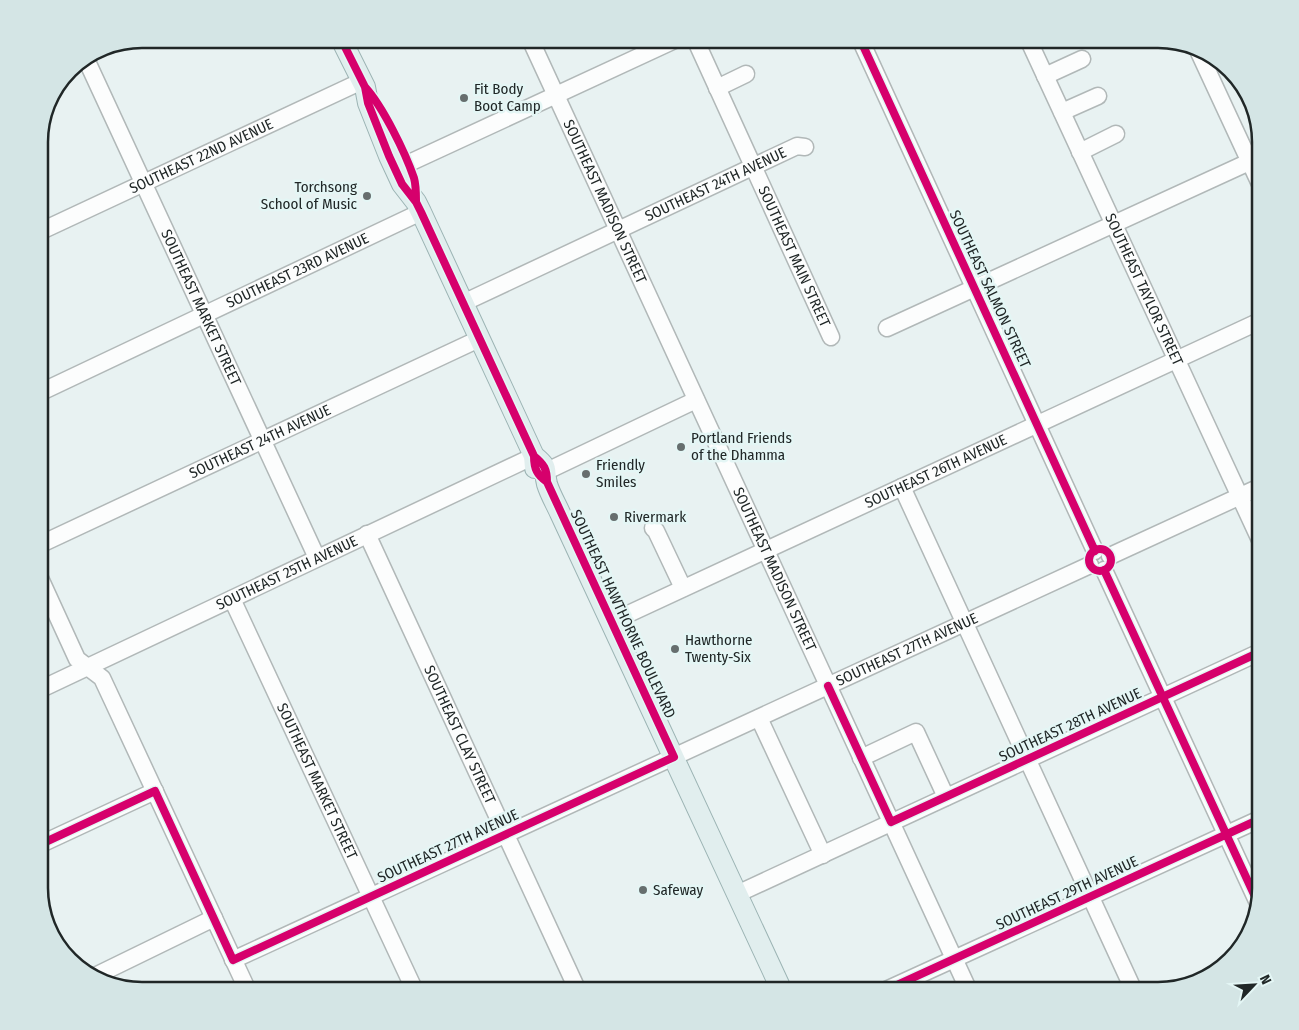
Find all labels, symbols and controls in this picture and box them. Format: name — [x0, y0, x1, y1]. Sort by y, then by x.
place label: Fit Body Boot Camp — [474, 80, 541, 115]
marker: Fit Body Boot Camp — [458, 92, 470, 104]
street label: SOUTHEAST 22ND AVENUE — [127, 115, 276, 197]
street label: SOUTHEAST MADISON STREET — [559, 117, 650, 286]
street label: SOUTHEAST 24TH AVENUE — [642, 143, 789, 225]
place label: Torchsong School of Music — [261, 178, 358, 213]
street label: SOUTHEAST MAIN STREET — [754, 183, 834, 330]
marker: Torchsong School of Music — [361, 190, 373, 202]
street label: SOUTHEAST SALMON STREET — [946, 207, 1034, 371]
street label: SOUTHEAST TAYLOR STREET — [1101, 211, 1187, 368]
street label: SOUTHEAST MARKET STREET — [157, 227, 245, 388]
street label: SOUTHEAST 23RD AVENUE — [223, 229, 372, 312]
street label: SOUTHEAST 24TH AVENUE — [186, 401, 334, 482]
place label: Portland Friends of the Dhamma — [691, 429, 792, 464]
street label: SOUTHEAST 26TH AVENUE — [862, 431, 1010, 512]
marker: Portland Friends of the Dhamma — [675, 441, 687, 453]
place label: Friendly Smiles — [596, 456, 645, 491]
marker: Friendly Smiles — [580, 468, 592, 480]
street label: SOUTHEAST MADISON STREET — [729, 485, 820, 654]
street label: SOUTHEAST HAWTHORNE BOULEVARD — [567, 507, 679, 721]
place label: Rivermark — [624, 508, 686, 526]
marker: Rivermark — [608, 511, 620, 523]
street label: SOUTHEAST 25TH AVENUE — [213, 532, 360, 614]
street label: SOUTHEAST 27TH AVENUE — [833, 609, 980, 690]
place label: Hawthorne Twenty-Six — [685, 631, 752, 666]
marker: Hawthorne Twenty-Six — [669, 643, 681, 655]
street label: SOUTHEAST CLAY STREET — [420, 663, 499, 807]
street label: SOUTHEAST 28TH AVENUE — [996, 684, 1144, 766]
street label: SOUTHEAST MARKET STREET — [273, 700, 361, 862]
street label: SOUTHEAST 27TH AVENUE — [375, 805, 521, 887]
street label: SOUTHEAST 29TH AVENUE — [993, 852, 1141, 934]
place label: Safeway — [653, 881, 703, 899]
marker: Safeway — [637, 884, 649, 896]
north arrow — [1229, 960, 1279, 1010]
text: N — [1256, 972, 1275, 987]

